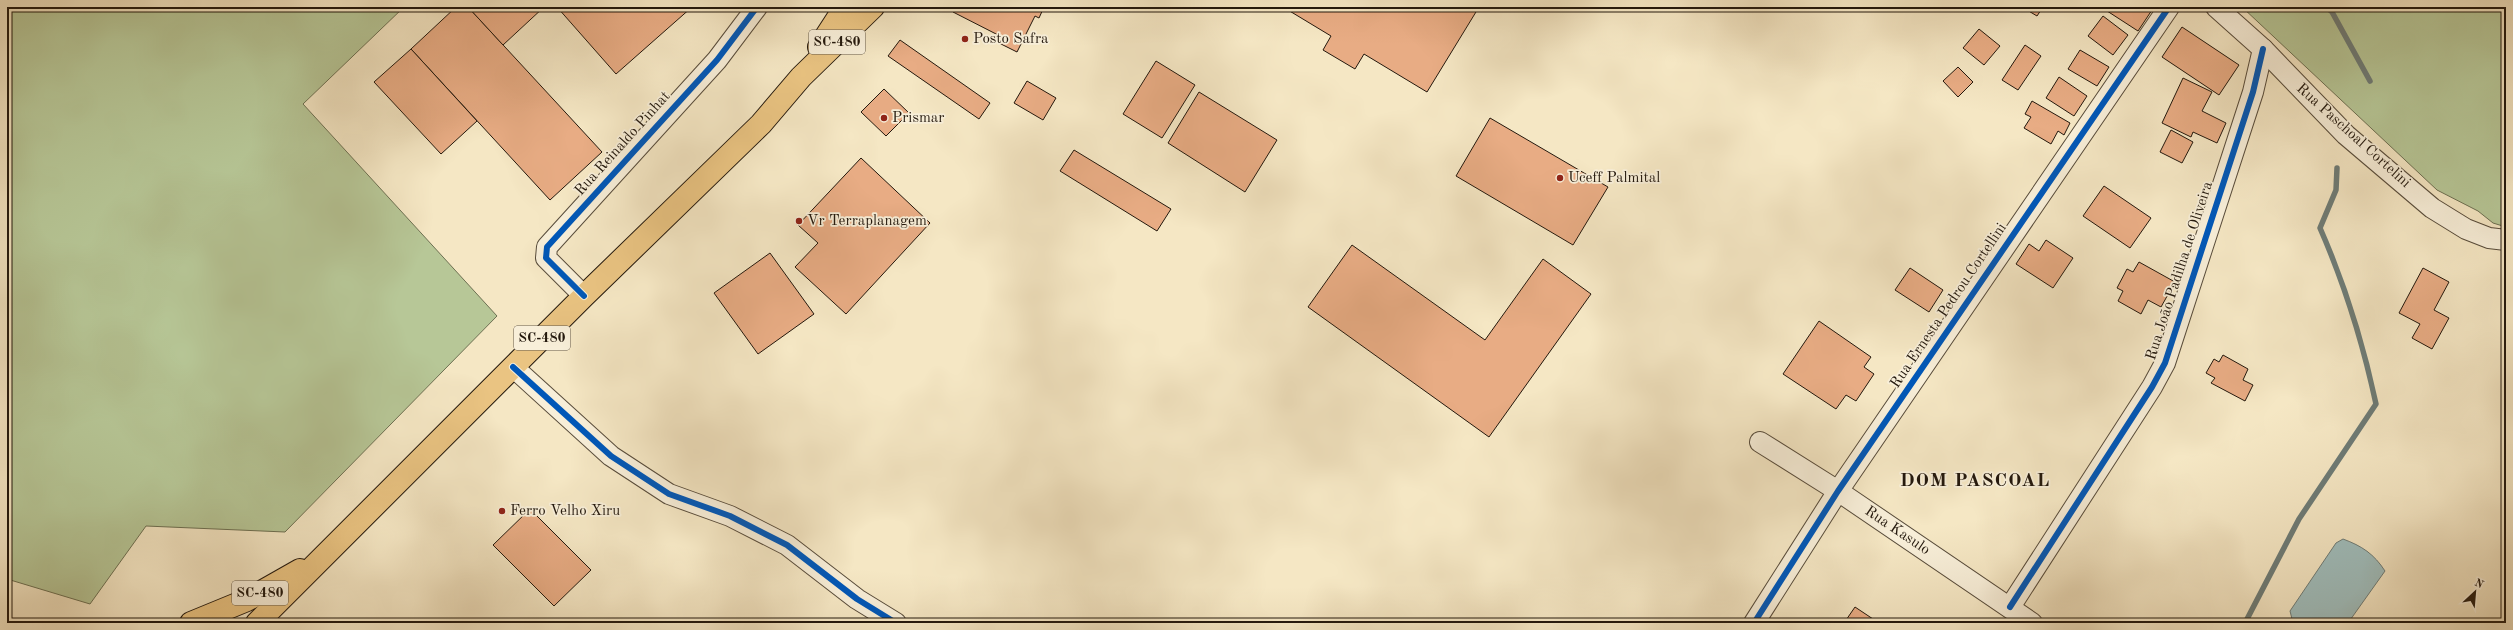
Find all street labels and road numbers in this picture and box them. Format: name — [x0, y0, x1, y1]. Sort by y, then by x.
road number: SC-480 — [809, 30, 865, 54]
street label: Rua Paschoal Cortelini — [2293, 81, 2413, 191]
street label: Rua Reinaldo Pinhat — [573, 89, 673, 199]
street label: Rua João Padilha de Oliveira — [2144, 179, 2216, 362]
street label: Rua Ernesta Pedrou Cortellini — [1888, 221, 2010, 391]
road number: SC-480 — [514, 326, 570, 350]
street label: Rua Kasulo — [1862, 504, 1932, 558]
road number: SC-480 — [232, 581, 288, 605]

